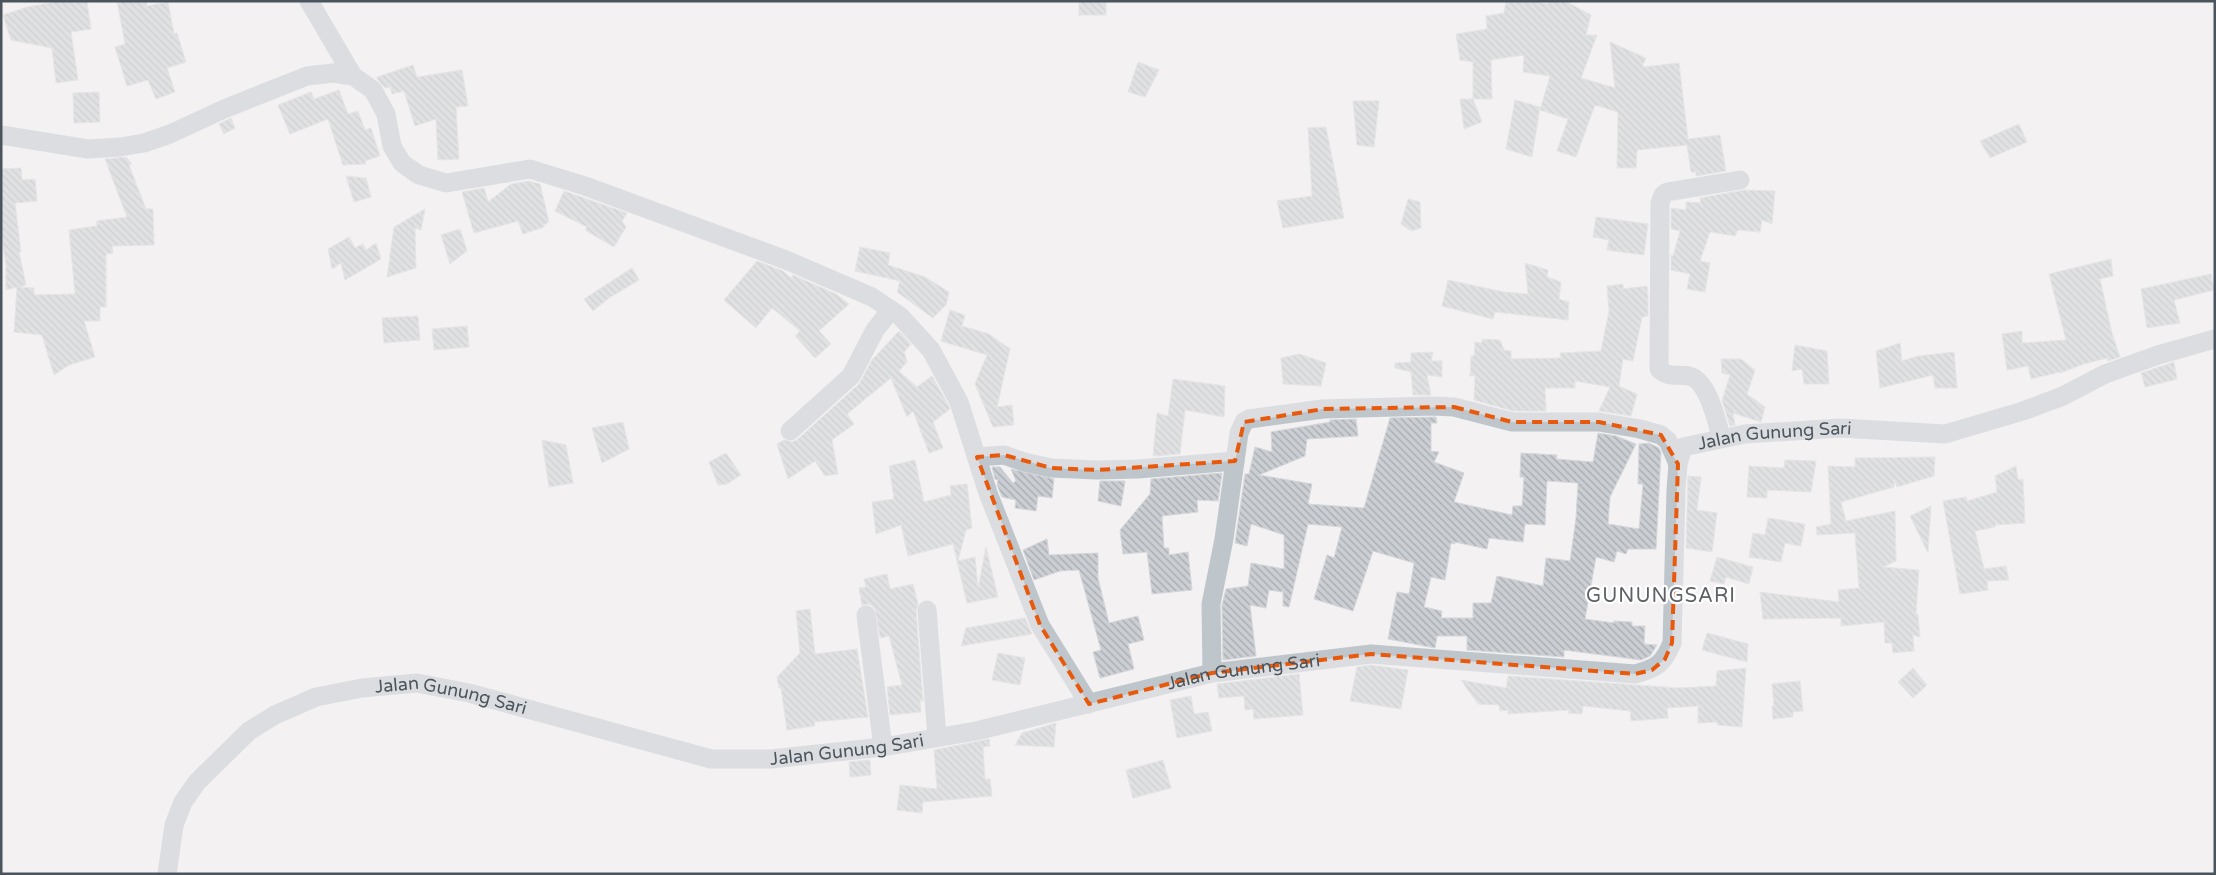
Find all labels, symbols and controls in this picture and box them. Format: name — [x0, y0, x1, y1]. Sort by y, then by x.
street label: Jalan Gunung Sari — [1696, 417, 1852, 455]
district label: GUNUNGSARI — [1586, 584, 1736, 608]
street label: Jalan Gunung Sari — [1165, 649, 1321, 695]
street label: Jalan Gunung Sari — [374, 672, 529, 719]
street label: Jalan Gunung Sari — [769, 729, 925, 770]

